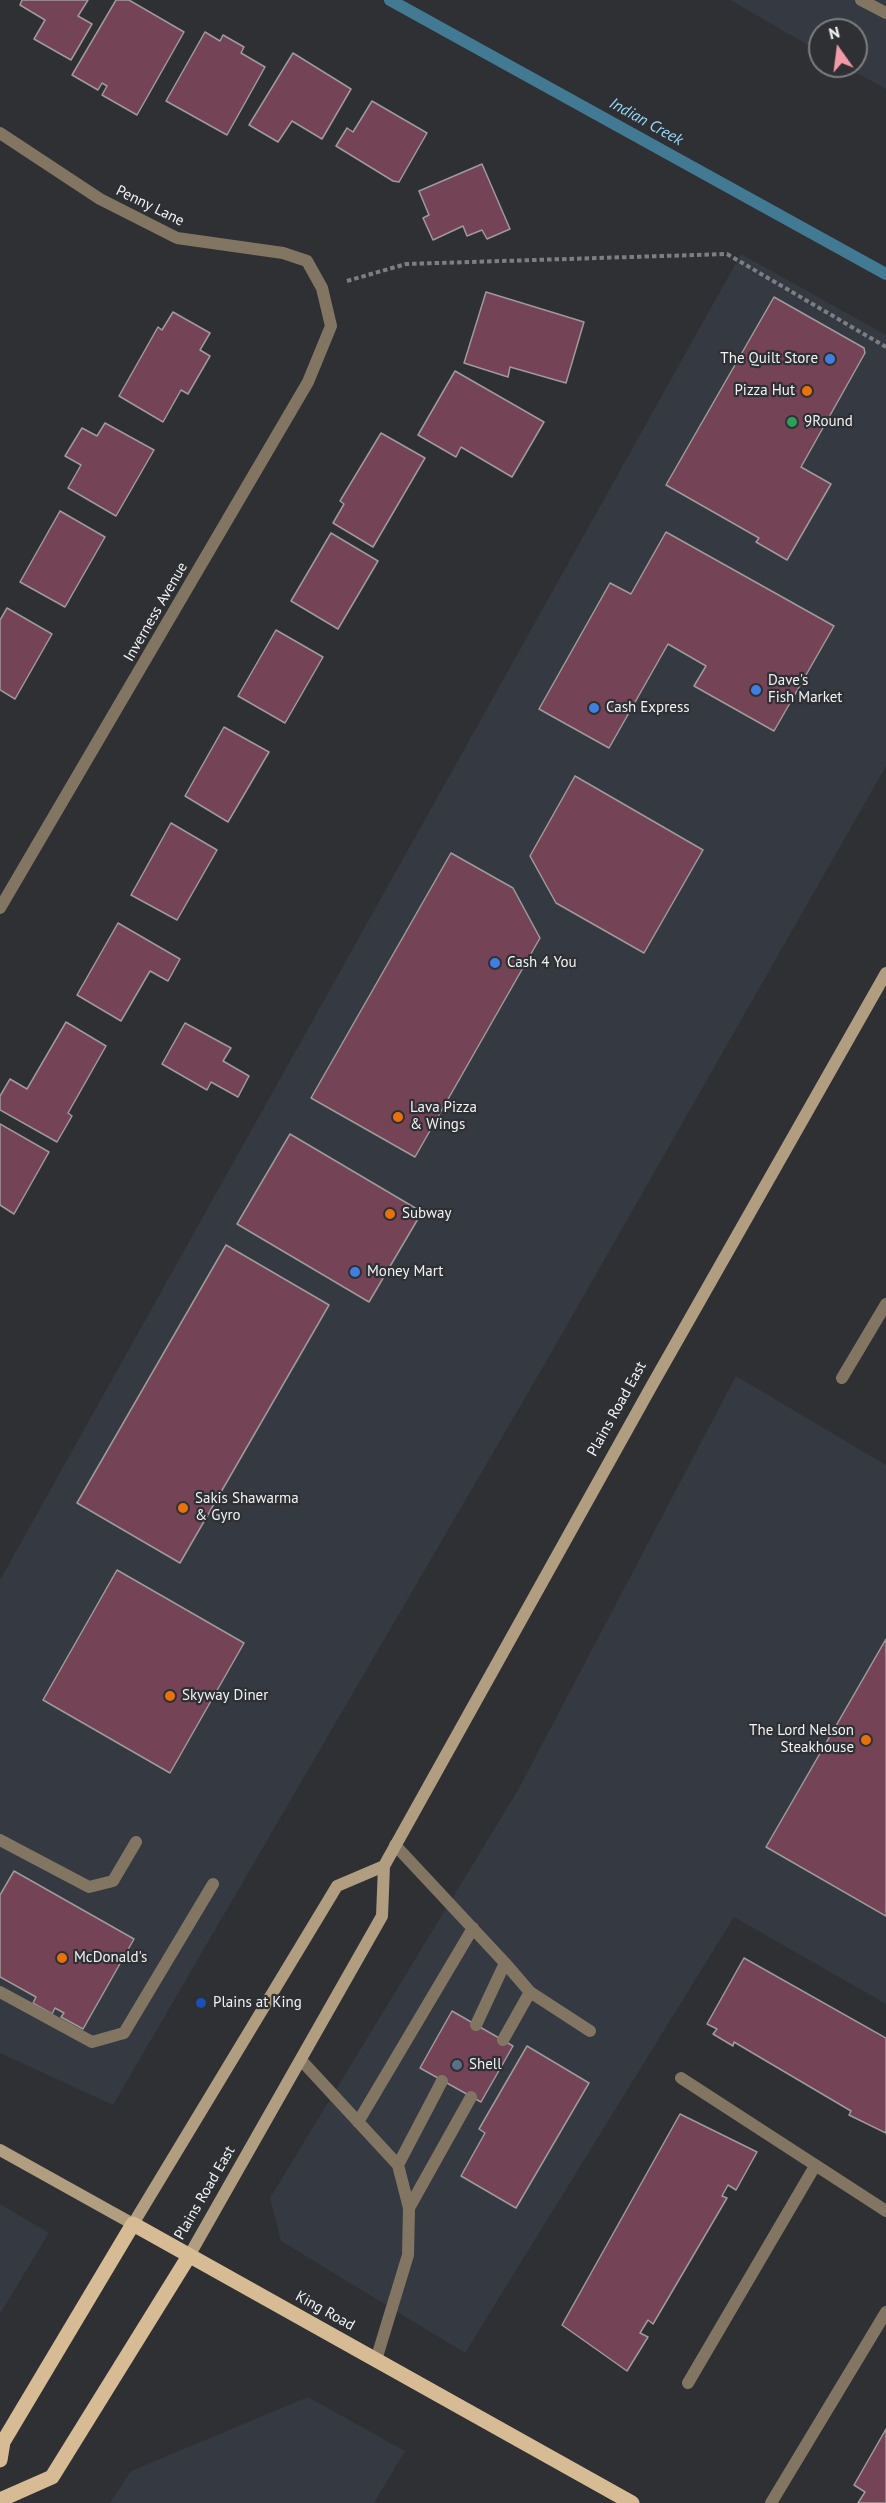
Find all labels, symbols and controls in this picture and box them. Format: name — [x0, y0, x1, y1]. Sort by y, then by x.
north arrow — [808, 18, 868, 78]
text: N — [827, 22, 842, 43]
water label: Indian Creek — [606, 94, 686, 150]
street label: Penny Lane — [113, 182, 187, 230]
place label: The Quilt Store — [720, 350, 818, 368]
marker: The Quilt Store — [823, 352, 837, 366]
place label: Pizza Hut — [734, 382, 795, 400]
marker: Pizza Hut — [800, 384, 814, 398]
place label: 9Round — [804, 413, 853, 431]
marker: 9Round — [785, 415, 799, 429]
street label: Inverness Avenue — [120, 559, 192, 665]
place label: Dave's Fish Market — [768, 672, 842, 707]
marker: Dave's Fish Market — [749, 683, 763, 697]
place label: Cash Express — [606, 699, 690, 717]
marker: Cash Express — [587, 701, 601, 715]
place label: Cash 4 You — [507, 954, 577, 972]
marker: Cash 4 You — [488, 956, 502, 970]
place label: Lava Pizza & Wings — [410, 1099, 477, 1134]
marker: Lava Pizza & Wings — [391, 1110, 405, 1124]
place label: Subway — [402, 1205, 451, 1223]
marker: Subway — [383, 1207, 397, 1221]
place label: Money Mart — [367, 1263, 443, 1281]
marker: Money Mart — [348, 1265, 362, 1279]
street label: Plains Road East — [584, 1359, 650, 1459]
place label: Sakis Shawarma & Gyro — [195, 1490, 299, 1525]
marker: Sakis Shawarma & Gyro — [176, 1501, 190, 1515]
place label: Skyway Diner — [182, 1687, 268, 1705]
marker: Skyway Diner — [163, 1689, 177, 1703]
place label: The Lord Nelson Steakhouse — [749, 1722, 854, 1757]
marker: The Lord Nelson Steakhouse — [859, 1733, 873, 1747]
place label: McDonald's — [74, 1949, 147, 1967]
marker: McDonald's — [55, 1951, 69, 1965]
place label: Plains at King — [213, 1994, 302, 2012]
marker: Plains at King — [194, 1996, 208, 2010]
place label: Shell — [469, 2056, 502, 2074]
marker: Shell — [450, 2058, 464, 2072]
street label: Plains Road East — [171, 2143, 239, 2243]
street label: King Road — [292, 2287, 358, 2335]

